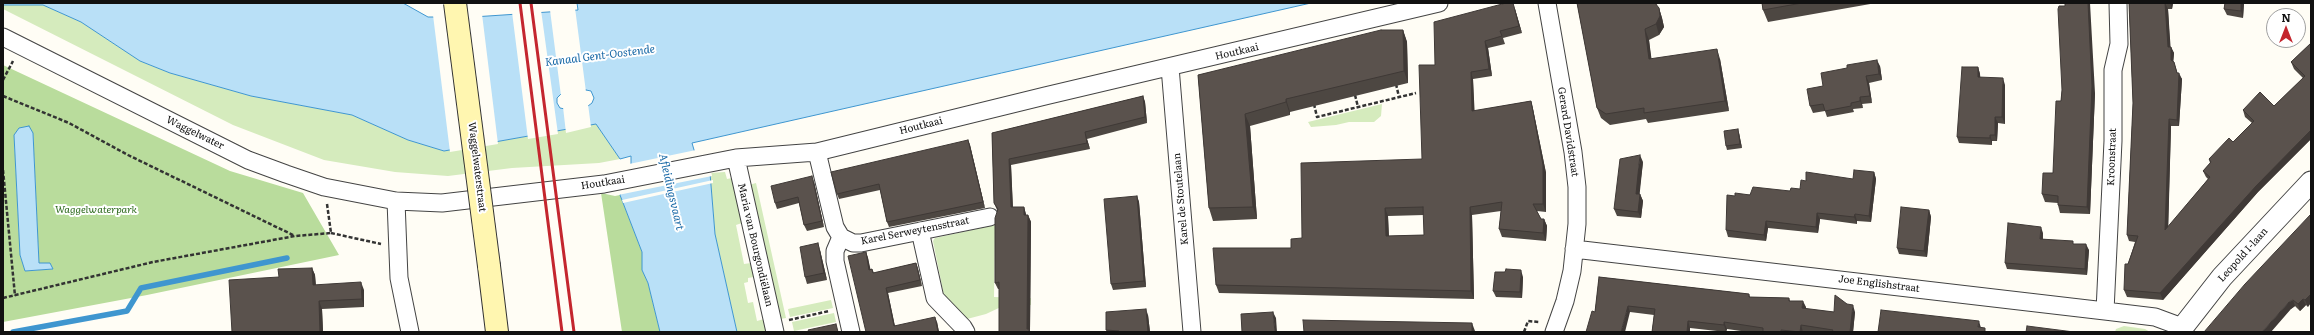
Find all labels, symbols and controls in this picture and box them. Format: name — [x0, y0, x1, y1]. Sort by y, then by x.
north arrow — [2266, 8, 2306, 48]
text: N — [2281, 9, 2291, 25]
street label: Houtkaai — [1214, 41, 1260, 63]
water label: Kanaal Gent-Oostende — [544, 43, 656, 69]
street label: Gerard Davidstraat — [1555, 86, 1581, 178]
street label: Waggelwater — [164, 114, 226, 152]
street label: Houtkaai — [898, 115, 944, 137]
street label: Waggelwaterstraat — [466, 121, 488, 213]
street label: Kroonstraat — [2105, 128, 2119, 186]
water label: Afleidingsvaart — [656, 152, 686, 232]
street label: Karel de Stoutelaan — [1171, 152, 1191, 246]
street label: Houtkaai — [580, 174, 626, 192]
street label: Maria van Bourgondiëlaan — [735, 182, 775, 308]
park label: Waggelwaterpark — [55, 204, 137, 216]
street label: Karel Serweytensstraat — [860, 215, 970, 247]
street label: Leopold I-laan — [2216, 225, 2270, 285]
street label: Joe Englishstraat — [1838, 273, 1920, 295]

